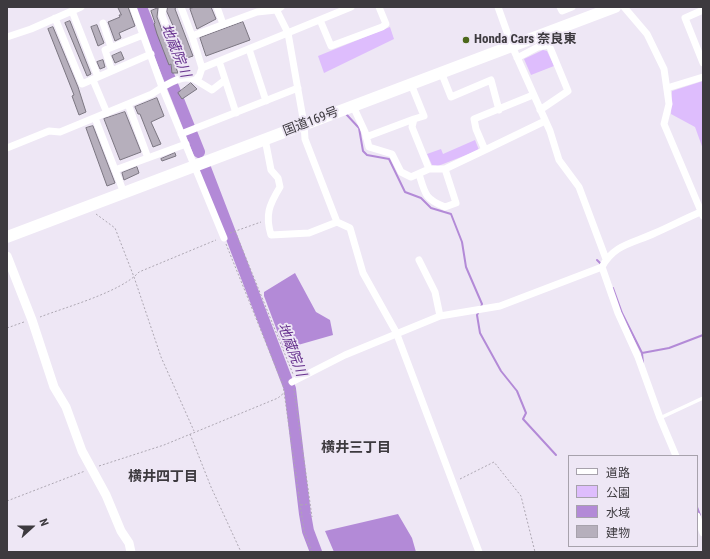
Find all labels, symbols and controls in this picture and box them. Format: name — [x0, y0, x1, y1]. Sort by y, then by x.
water label: 地蔵院川 — [157, 22, 193, 80]
place label: Honda Cars 奈良東 — [474, 32, 576, 48]
marker: Honda Cars 奈良東 — [461, 35, 471, 45]
street label: 国道169号 — [281, 104, 341, 140]
water label: 地蔵院川 — [273, 321, 309, 379]
district label: 横井三丁目 — [321, 440, 391, 456]
legend — [568, 455, 698, 547]
text: 道路 — [606, 466, 630, 480]
district label: 横井四丁目 — [128, 469, 198, 485]
text: 公園 — [606, 486, 630, 500]
text: 水域 — [606, 506, 630, 520]
north arrow — [12, 507, 52, 547]
text: N — [36, 517, 51, 528]
text: 建物 — [606, 526, 630, 540]

